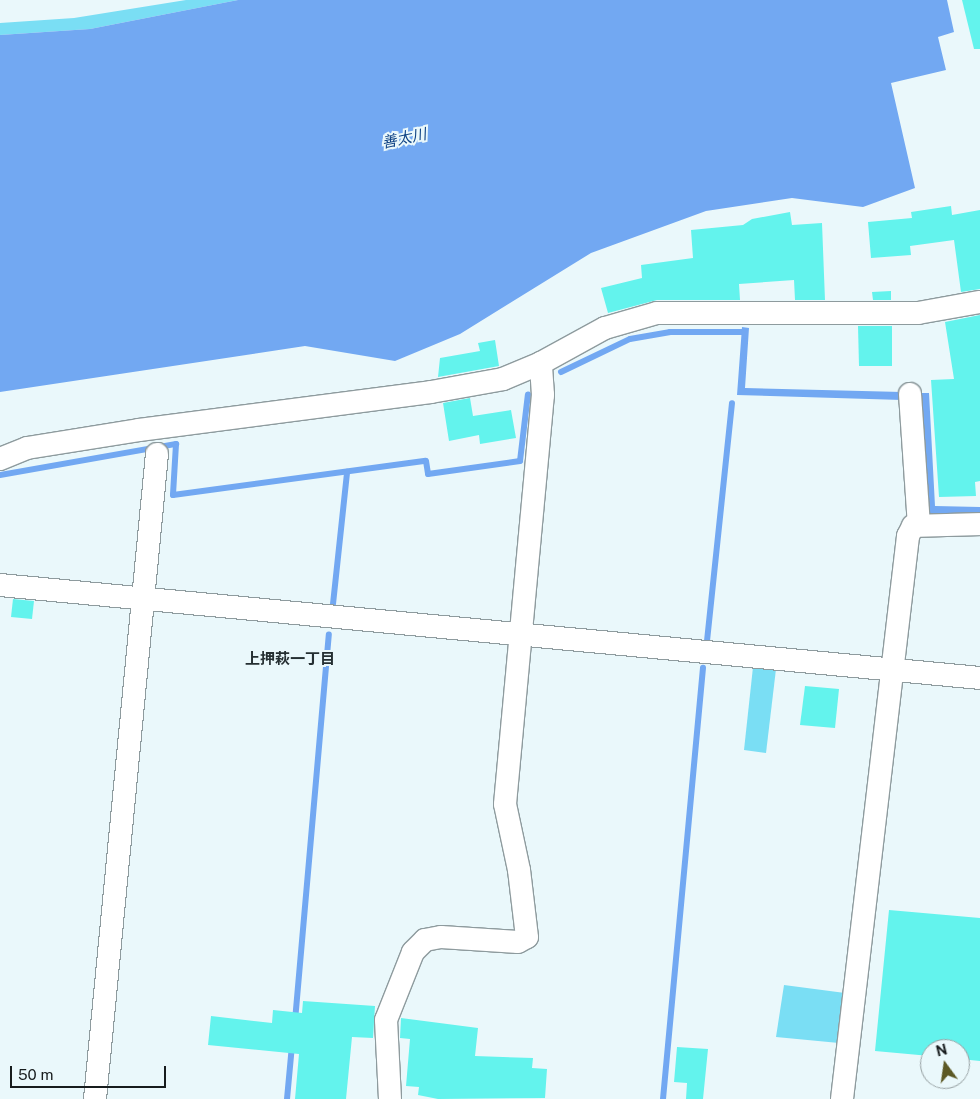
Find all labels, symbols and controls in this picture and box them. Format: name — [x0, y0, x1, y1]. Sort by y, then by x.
water label: 善太川 — [380, 125, 428, 151]
district label: 上押萩一丁目 — [245, 650, 335, 668]
north arrow — [920, 1039, 970, 1089]
text: N — [934, 1041, 949, 1060]
scale bar — [12, 1056, 169, 1088]
text: 50 m — [18, 1066, 53, 1083]

